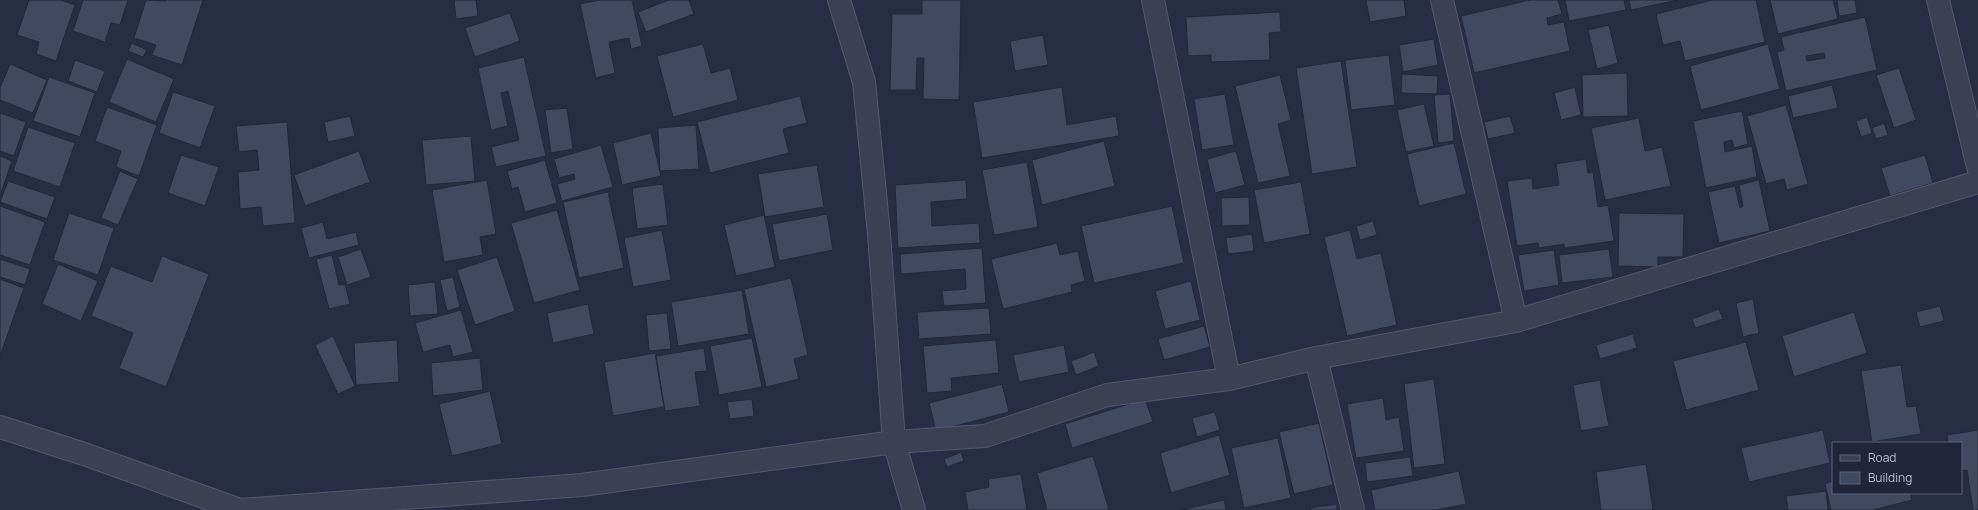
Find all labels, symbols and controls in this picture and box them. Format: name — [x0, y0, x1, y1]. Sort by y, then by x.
legend — [1832, 442, 1962, 494]
text: Road — [1868, 449, 1896, 466]
text: Building — [1868, 469, 1912, 486]

